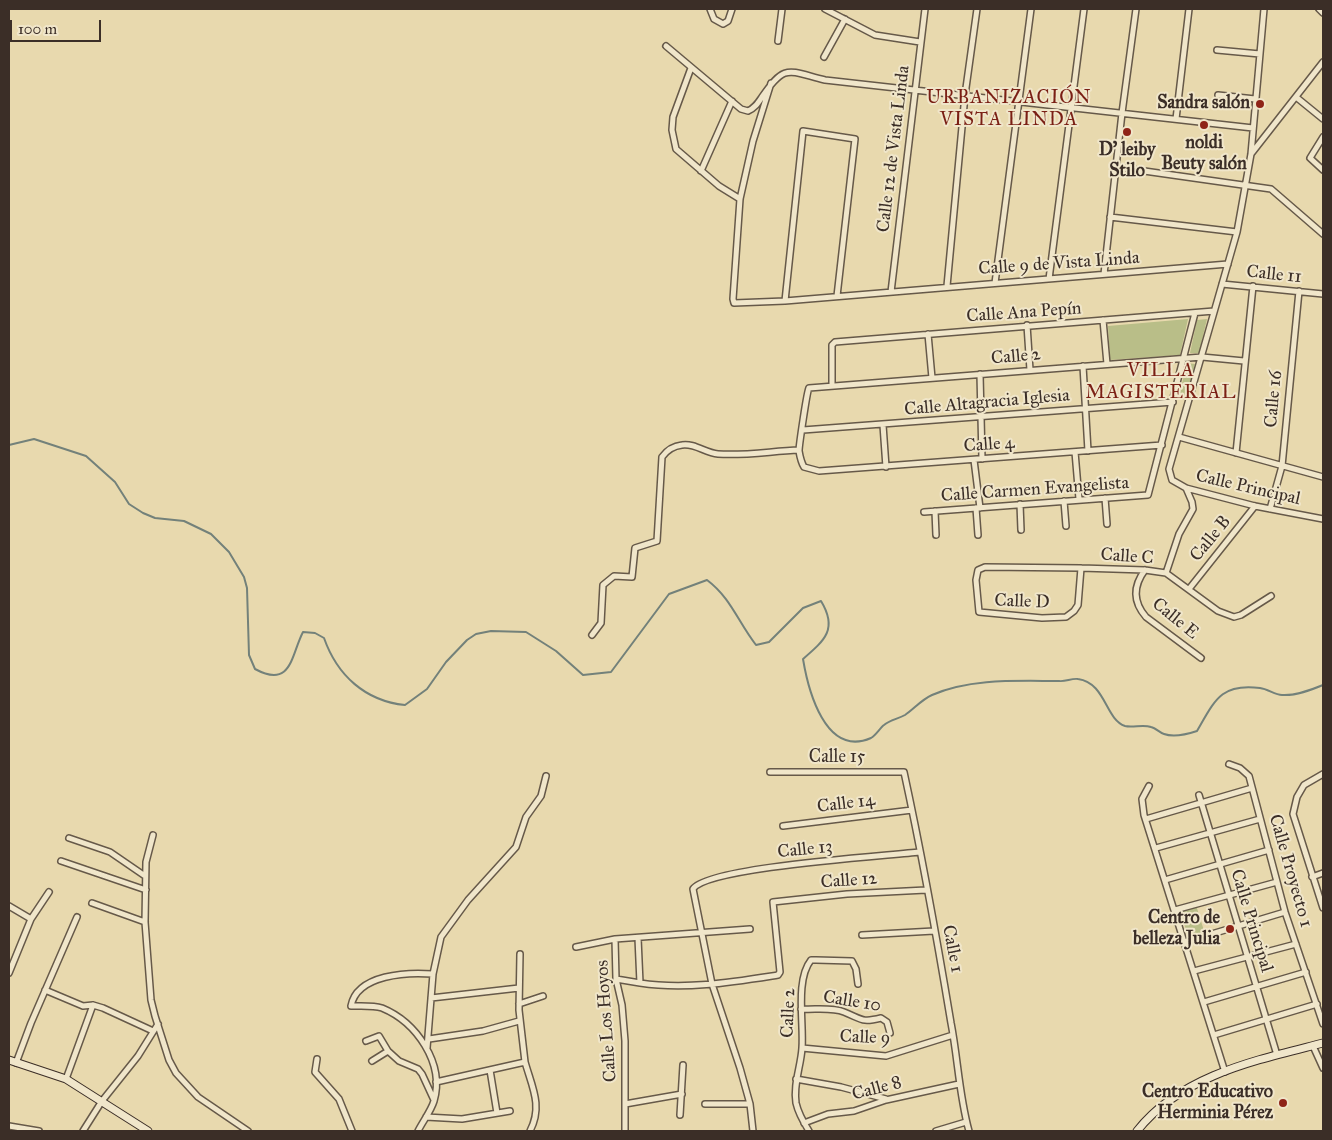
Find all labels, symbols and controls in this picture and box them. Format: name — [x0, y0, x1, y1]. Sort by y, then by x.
scale bar — [12, 10, 104, 42]
text: 100 m — [18, 20, 57, 38]
street label: Calle 12 de Vista Linda — [873, 64, 915, 234]
district label: URBANIZACIÓN VISTA LINDA — [925, 87, 1093, 131]
place label: Sandra salón — [1157, 93, 1250, 115]
marker: Sandra salón — [1254, 98, 1266, 110]
marker: noldi Beuty salón — [1198, 119, 1210, 131]
marker: D’ leiby Stilo — [1121, 126, 1133, 138]
place label: noldi Beuty salón — [1161, 133, 1247, 176]
place label: D’ leiby Stilo — [1099, 140, 1155, 182]
street label: Calle 9 de Vista Linda — [978, 248, 1140, 280]
street label: Calle 11 — [1245, 261, 1303, 289]
street label: Calle Ana Pepín — [966, 298, 1082, 328]
street label: Calle 2 — [990, 344, 1042, 370]
district label: VILLA MAGISTERIAL — [1084, 360, 1238, 404]
street label: Calle 16 — [1261, 370, 1287, 428]
street label: Calle Altagracia Iglesia — [903, 385, 1071, 421]
street label: Calle 4 — [963, 432, 1015, 458]
street label: Calle Principal — [1194, 465, 1302, 511]
street label: Calle Carmen Evangelista — [940, 473, 1130, 507]
street label: Calle B — [1186, 512, 1236, 566]
street label: Calle C — [1100, 544, 1154, 570]
street label: Calle D — [994, 590, 1050, 614]
street label: Calle E — [1147, 594, 1203, 644]
street label: Calle 15 — [809, 747, 865, 769]
street label: Calle 14 — [816, 790, 876, 818]
street label: Calle Proyecto 1 — [1264, 812, 1316, 930]
street label: Calle 13 — [776, 836, 834, 864]
street label: Calle Principal — [1225, 867, 1277, 975]
street label: Calle 12 — [820, 868, 878, 894]
place label: Centro de belleza Julia — [1133, 908, 1220, 951]
street label: Calle 1 — [937, 923, 967, 975]
marker: Centro de belleza Julia — [1224, 923, 1236, 935]
street label: Calle Los Hoyos — [592, 959, 622, 1083]
street label: Calle 10 — [821, 987, 883, 1017]
street label: Calle 2 — [777, 988, 801, 1038]
street label: Calle 9 — [839, 1026, 891, 1050]
street label: Calle 8 — [850, 1072, 904, 1106]
place label: Centro Educativo Herminia Pérez — [1142, 1082, 1273, 1124]
marker: Centro Educativo Herminia Pérez — [1277, 1097, 1289, 1109]

